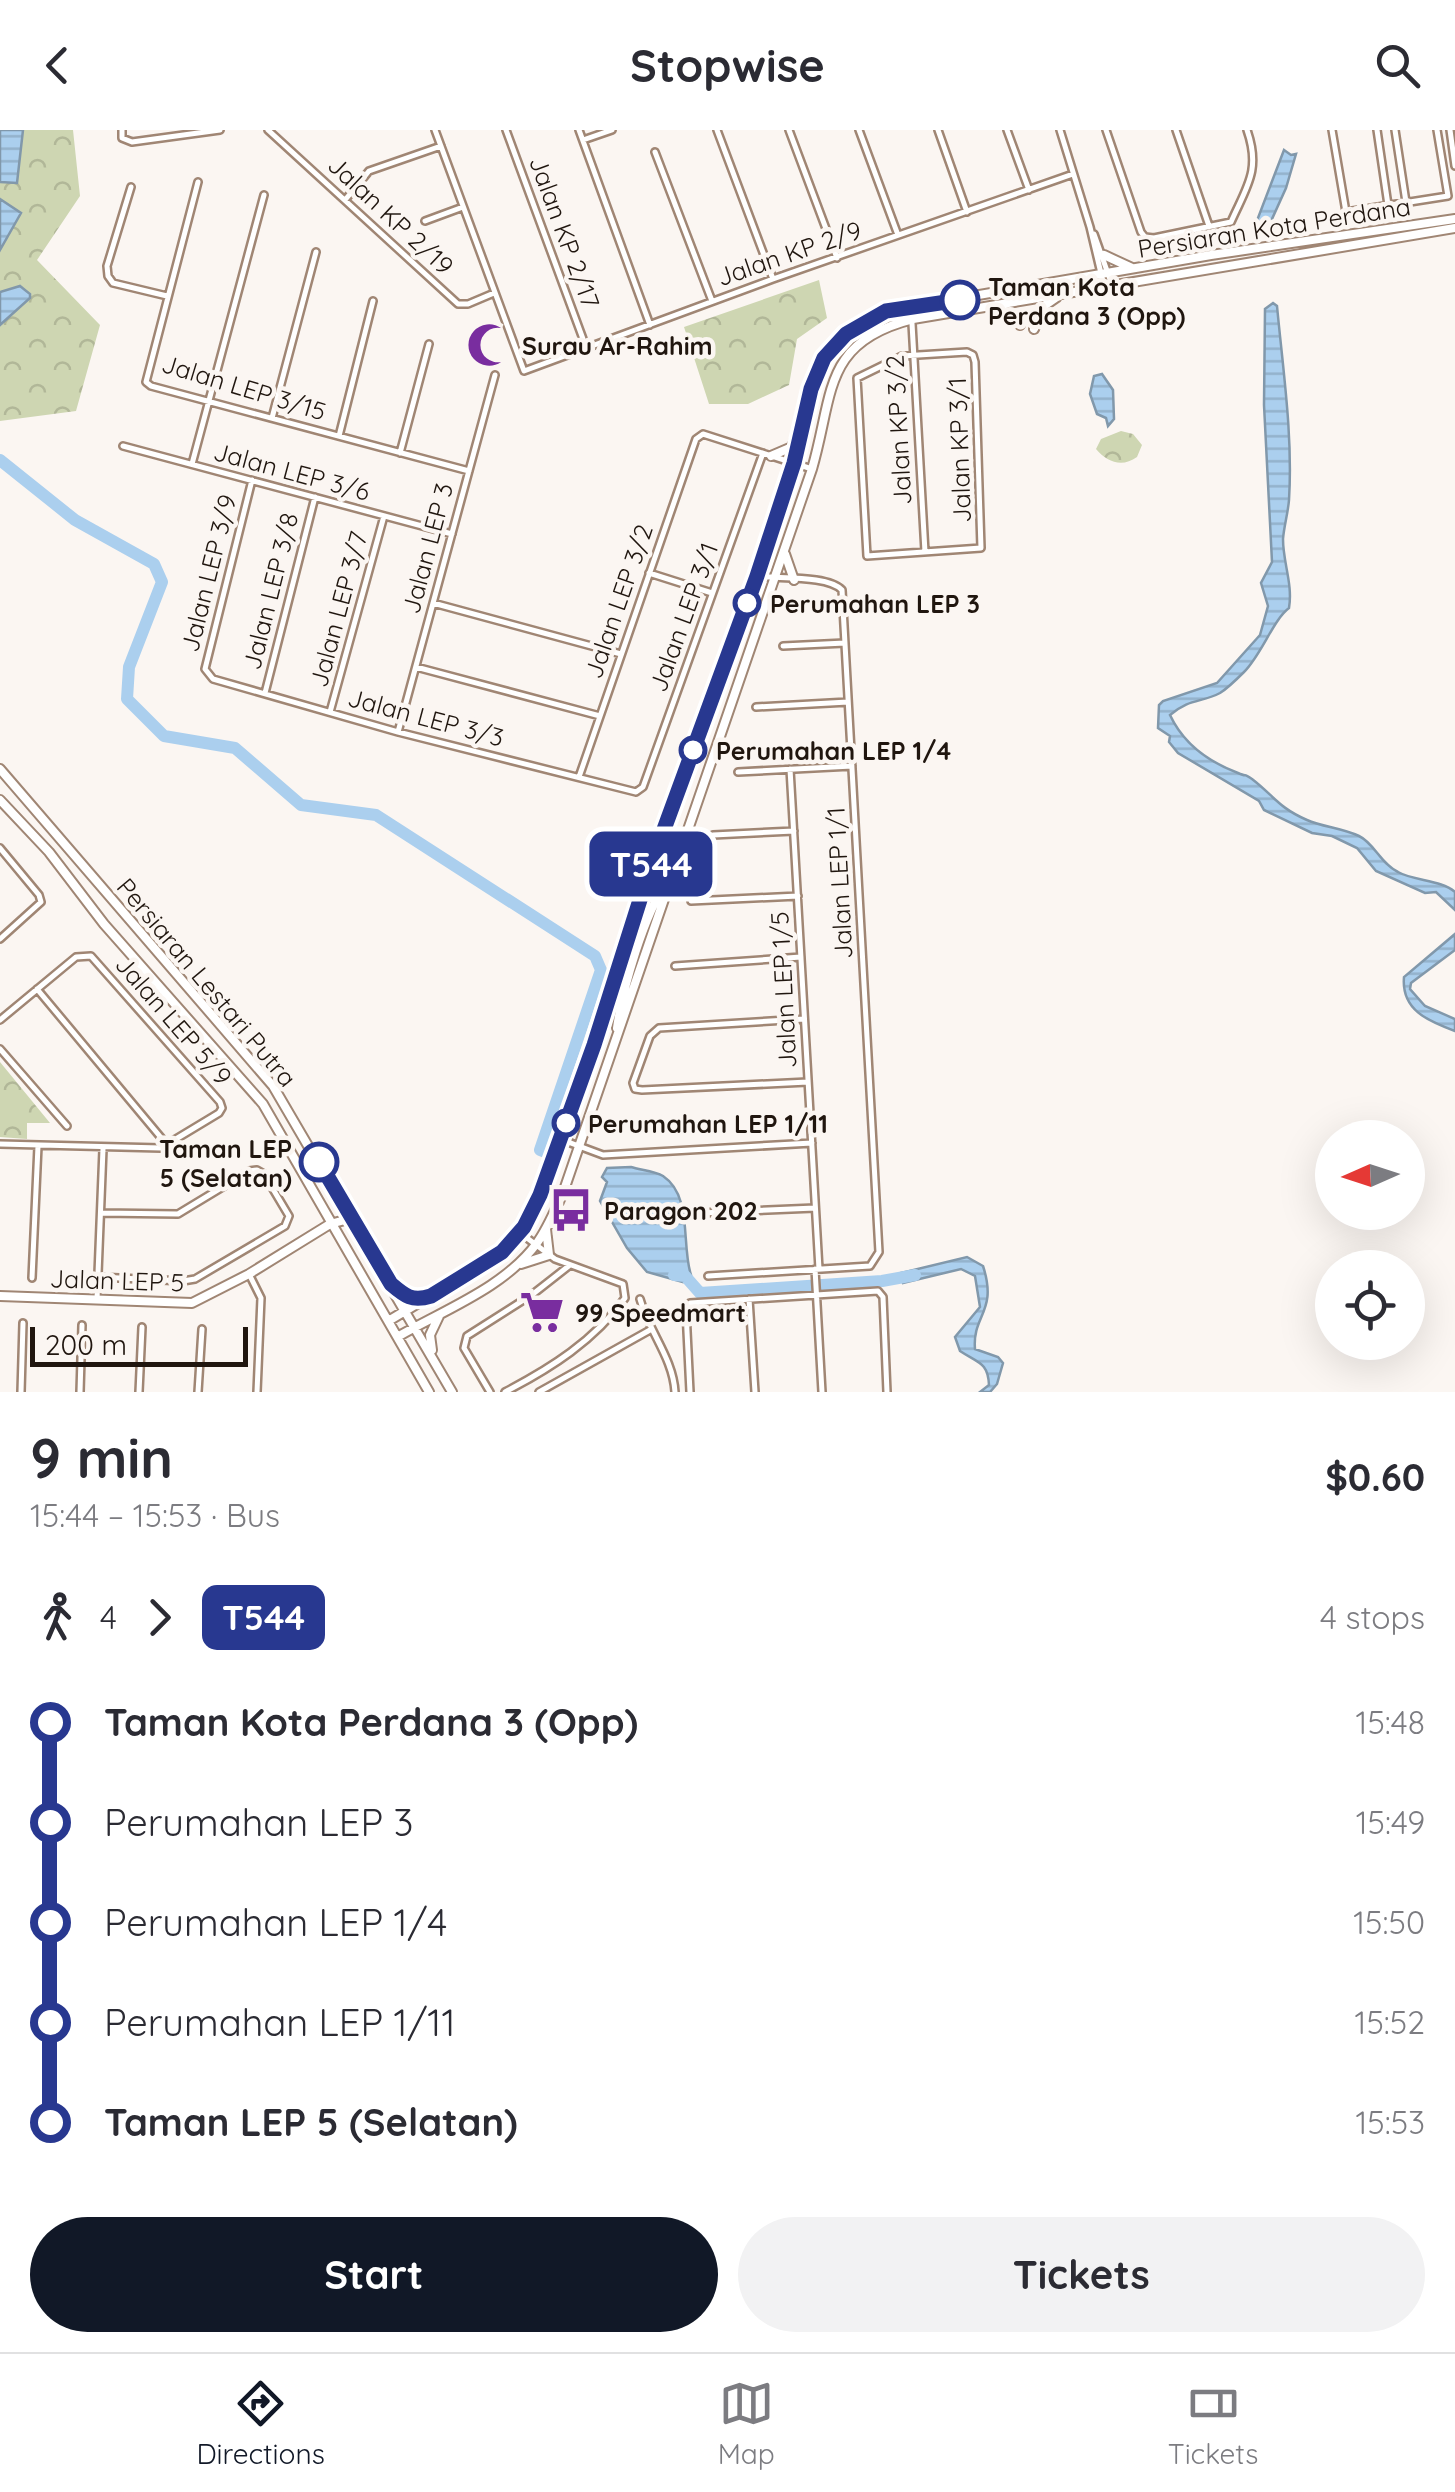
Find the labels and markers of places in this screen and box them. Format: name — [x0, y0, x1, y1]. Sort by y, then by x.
place label: Taman Kota Perdana 3 (Opp) — [988, 271, 1186, 331]
marker: Taman Kota Perdana 3 (Opp) — [941, 281, 979, 319]
mosque icon: Surau Ar-Rahim — [465, 321, 513, 369]
place label: Surau Ar-Rahim — [522, 330, 713, 361]
place label: Perumahan LEP 3 — [770, 588, 980, 619]
marker: Perumahan LEP 3 — [734, 590, 760, 616]
place label: Perumahan LEP 1/4 — [716, 735, 951, 766]
marker: Perumahan LEP 1/4 — [680, 737, 706, 763]
place label: Perumahan LEP 1/11 — [588, 1108, 828, 1139]
marker: Perumahan LEP 1/11 — [553, 1110, 579, 1136]
place label: Taman LEP 5 (Selatan) — [159, 1133, 292, 1193]
marker: Taman LEP 5 (Selatan) — [300, 1143, 338, 1181]
bus stop icon: Paragon 202 — [547, 1186, 595, 1234]
place label: Paragon 202 — [604, 1195, 758, 1226]
supermarket icon: 99 Speedmart — [518, 1288, 566, 1336]
place label: 99 Speedmart — [575, 1297, 746, 1328]

